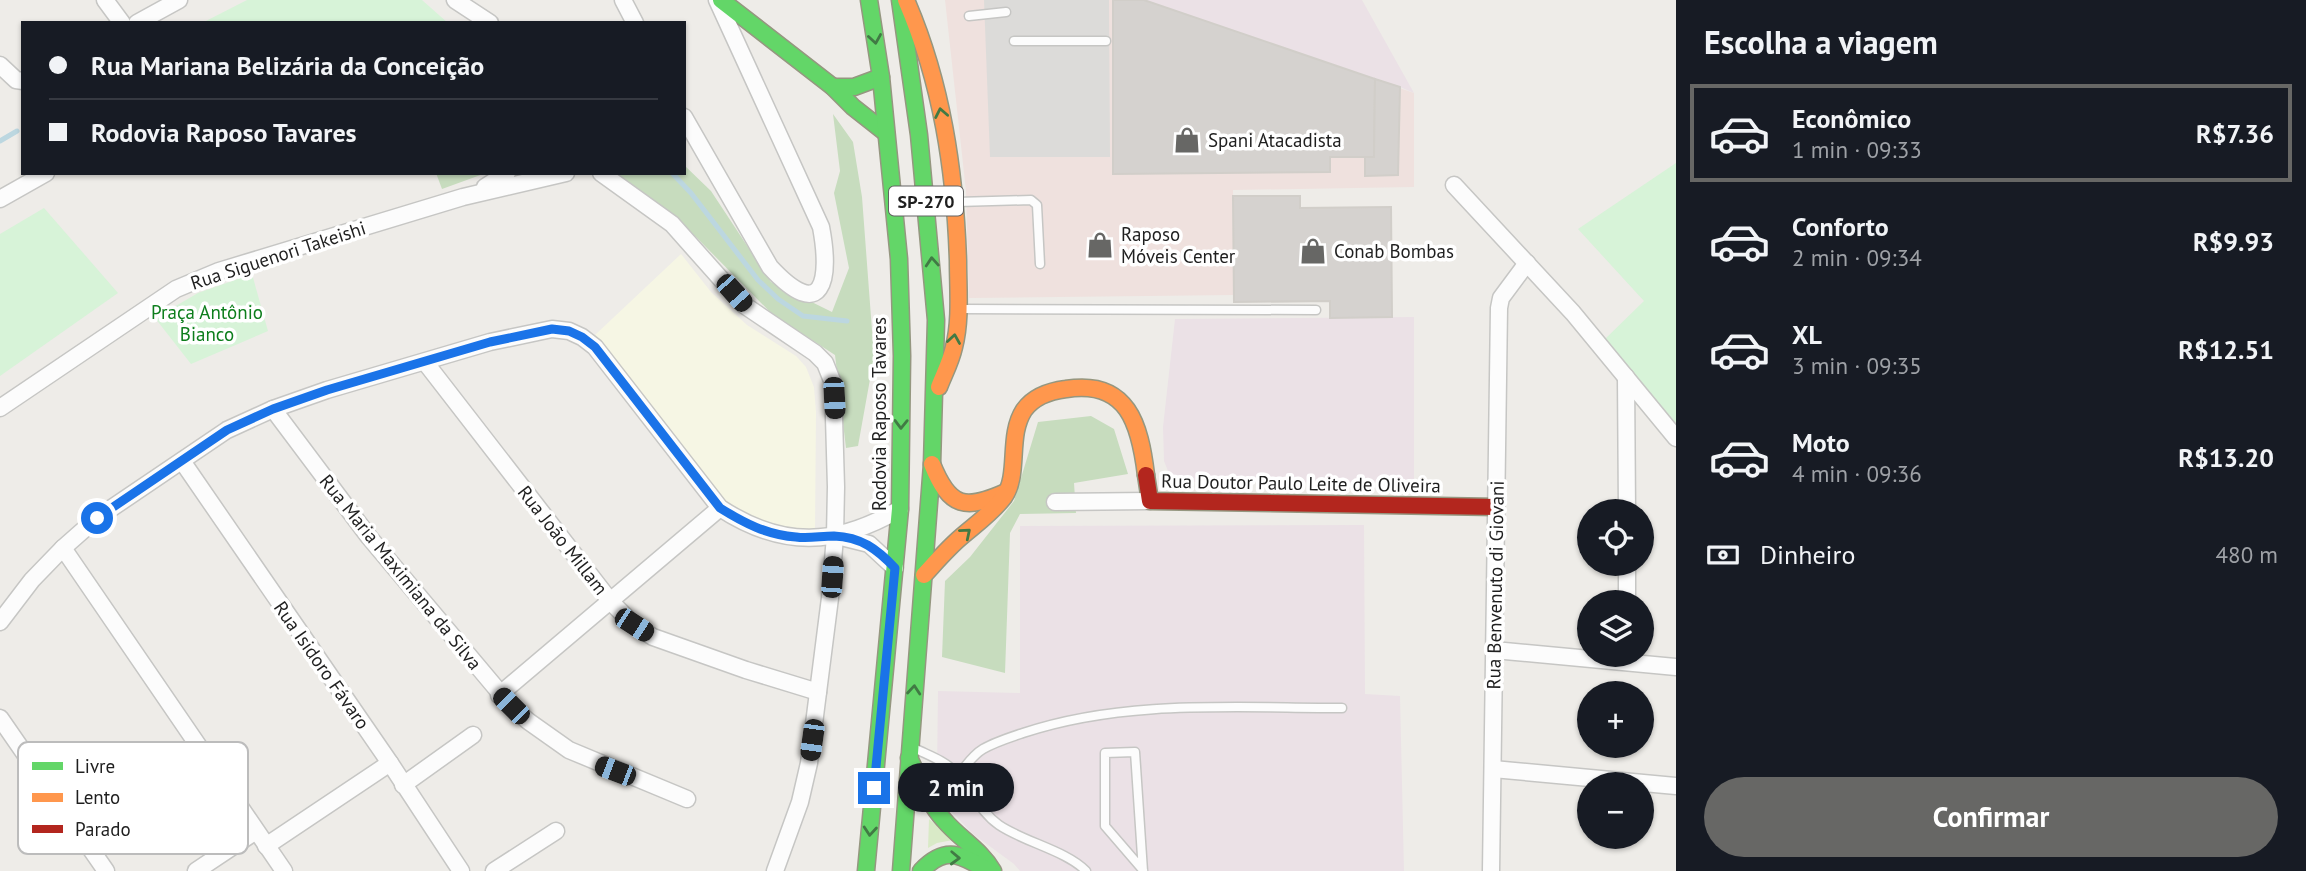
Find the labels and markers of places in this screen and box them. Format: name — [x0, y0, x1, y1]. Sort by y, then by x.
shop icon: Spani Atacadista — [1172, 125, 1202, 155]
place label: Spani Atacadista — [1208, 128, 1342, 152]
place label: Raposo Móveis Center — [1121, 222, 1236, 268]
shop icon: Raposo Móveis Center — [1085, 230, 1115, 260]
shop icon: Conab Bombas — [1298, 236, 1328, 266]
place label: Conab Bombas — [1334, 239, 1454, 263]

